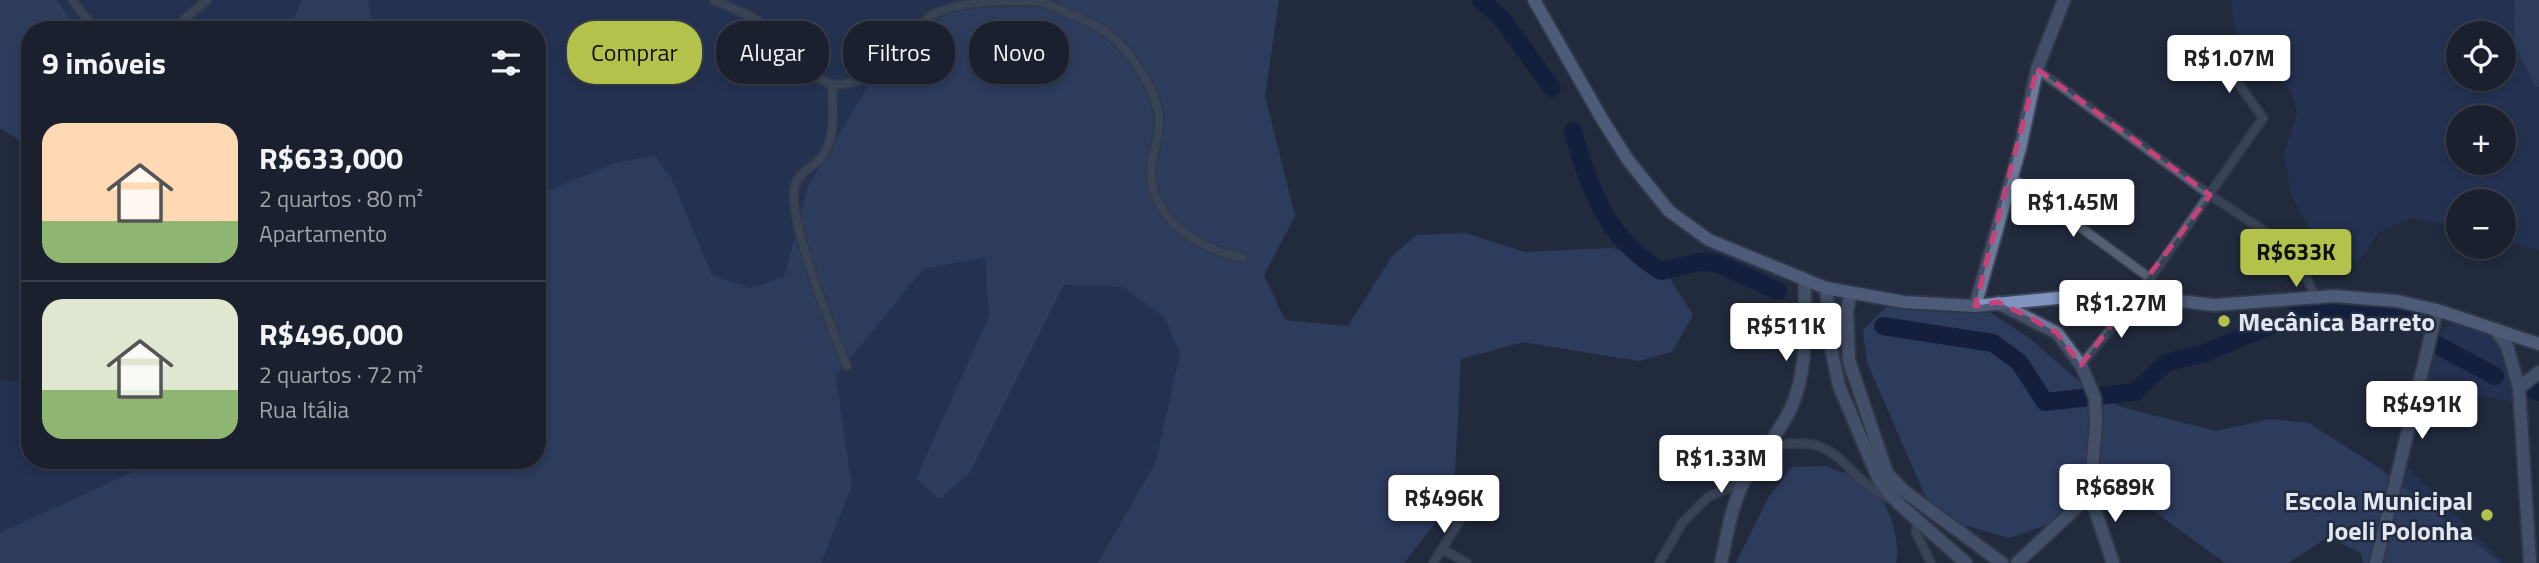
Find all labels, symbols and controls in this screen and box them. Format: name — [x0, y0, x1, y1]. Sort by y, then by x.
chip: Comprar — [567, 21, 702, 84]
chip: Alugar — [716, 21, 829, 84]
chip: Filtros — [843, 21, 955, 84]
chip: Novo — [969, 21, 1069, 84]
map controls — [2446, 21, 2516, 259]
button: locate — [2446, 21, 2516, 91]
pin: R$1.07M — [2164, 36, 2294, 95]
text: 9 imóveis — [42, 40, 166, 86]
text: R$1.07M — [2183, 40, 2275, 75]
icon: filters — [487, 44, 525, 82]
button: + — [2446, 105, 2516, 175]
text: R$633,000 — [259, 135, 403, 181]
icon: home — [98, 151, 182, 235]
pin: R$1.45M — [2008, 180, 2138, 239]
text: 2 quartos · 80 m² — [259, 181, 423, 216]
text: R$1.45M — [2027, 184, 2119, 219]
button: − — [2446, 189, 2516, 259]
text: Apartamento — [259, 216, 387, 251]
pin: R$633K — [2239, 230, 2353, 289]
text: R$633K — [2256, 234, 2336, 269]
pin: R$1.27M — [2056, 280, 2186, 340]
text: R$1.27M — [2075, 285, 2167, 320]
place label: Mecânica Barreto — [2238, 302, 2435, 341]
pin: R$511K — [1729, 304, 1843, 363]
text: R$511K — [1746, 308, 1826, 343]
text: R$496,000 — [259, 311, 403, 357]
marker: Mecânica Barreto — [2216, 313, 2232, 329]
icon: home — [98, 327, 182, 411]
text: 2 quartos · 72 m² — [259, 357, 423, 392]
pin: R$491K — [2365, 382, 2479, 441]
text: R$491K — [2382, 386, 2462, 421]
text: Rua Itália — [259, 392, 349, 427]
pin: R$1.33M — [1656, 435, 1786, 495]
text: R$1.33M — [1675, 440, 1767, 475]
pin: R$689K — [2058, 464, 2172, 524]
text: R$689K — [2075, 469, 2155, 504]
pin: R$496K — [1387, 476, 1501, 535]
text: R$496K — [1404, 480, 1484, 515]
place label: Escola Municipal Joeli Polonha — [2284, 481, 2473, 550]
marker: Escola Municipal Joeli Polonha — [2479, 507, 2495, 523]

